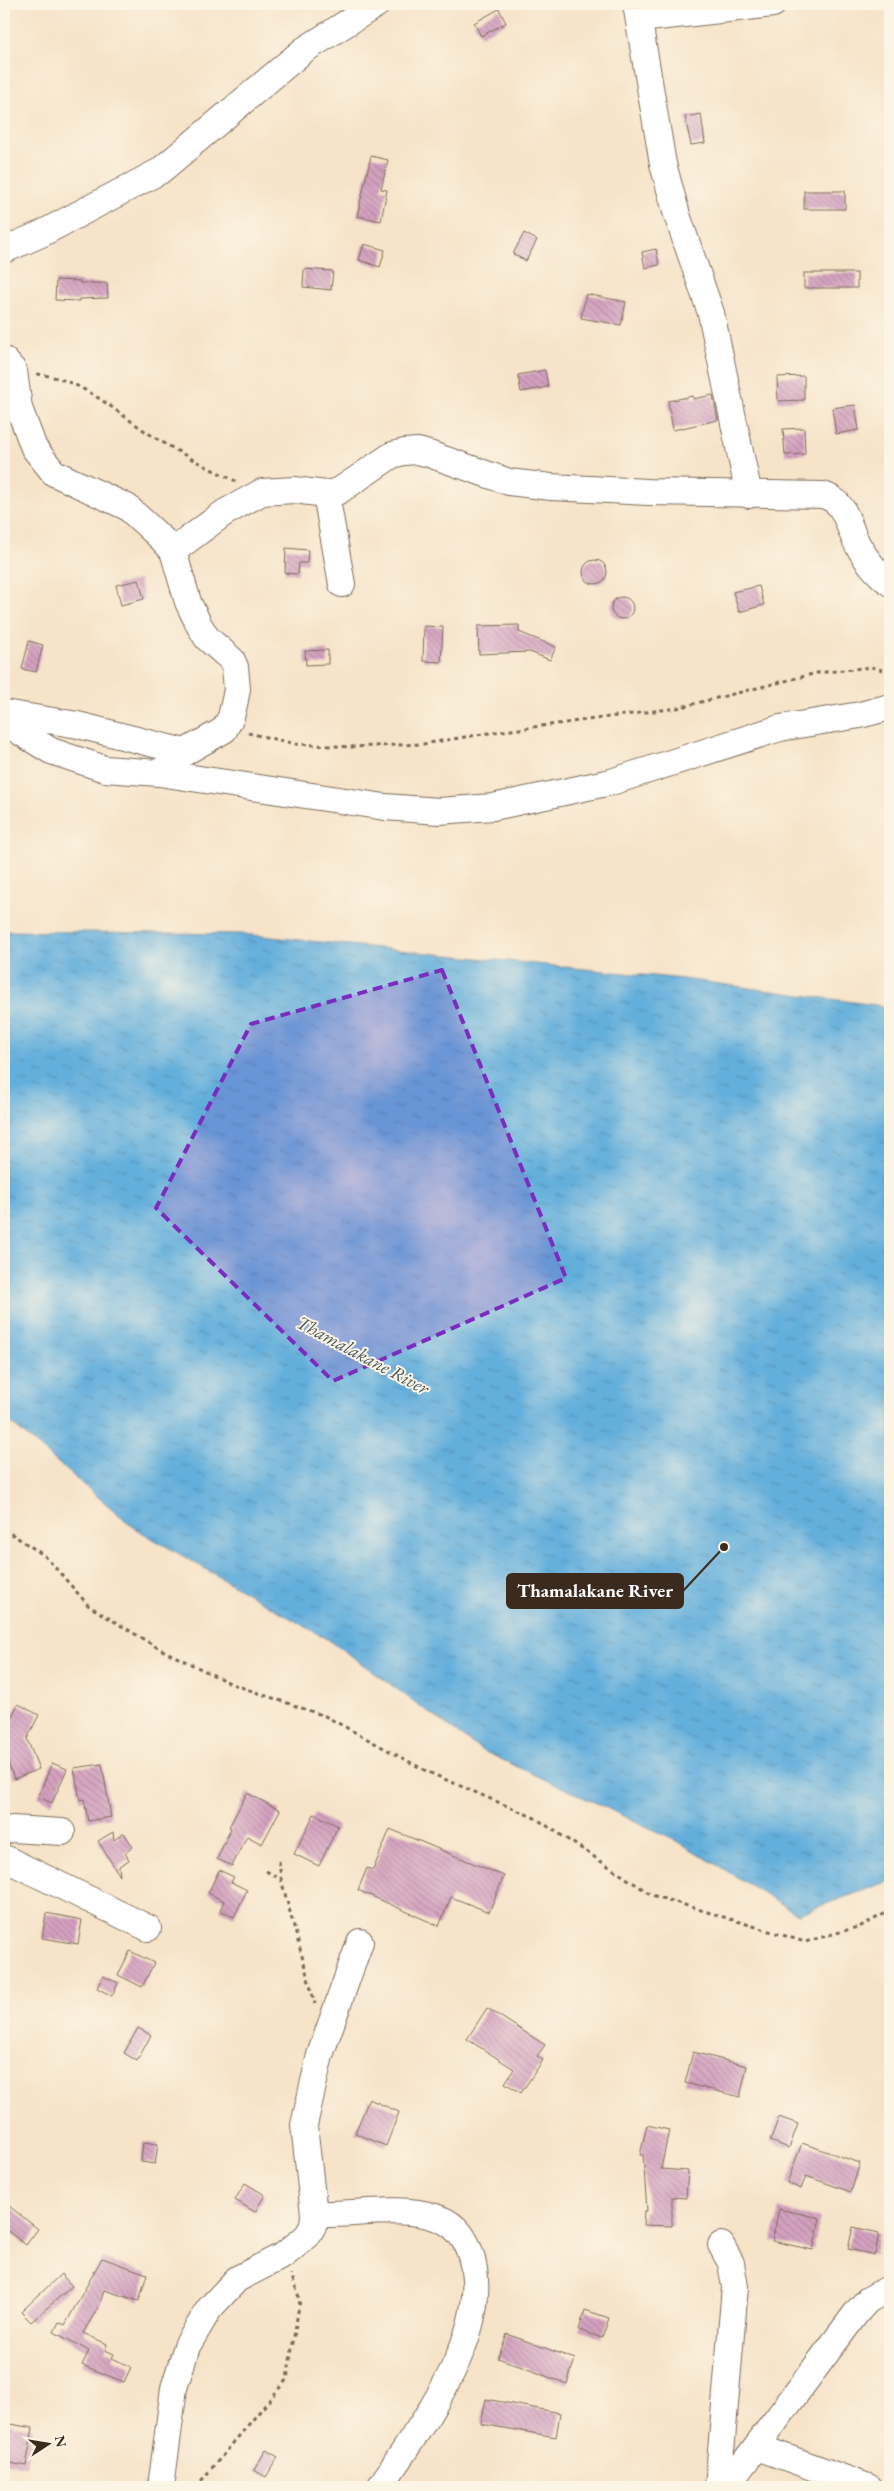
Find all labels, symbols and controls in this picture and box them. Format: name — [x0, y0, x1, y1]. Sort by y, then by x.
water label: Thamalakane River — [293, 1310, 434, 1401]
callout: Thamalakane River — [507, 1574, 683, 1608]
text: Thamalakane River — [517, 1578, 673, 1603]
north arrow — [22, 2418, 72, 2468]
text: N — [51, 2434, 71, 2449]

